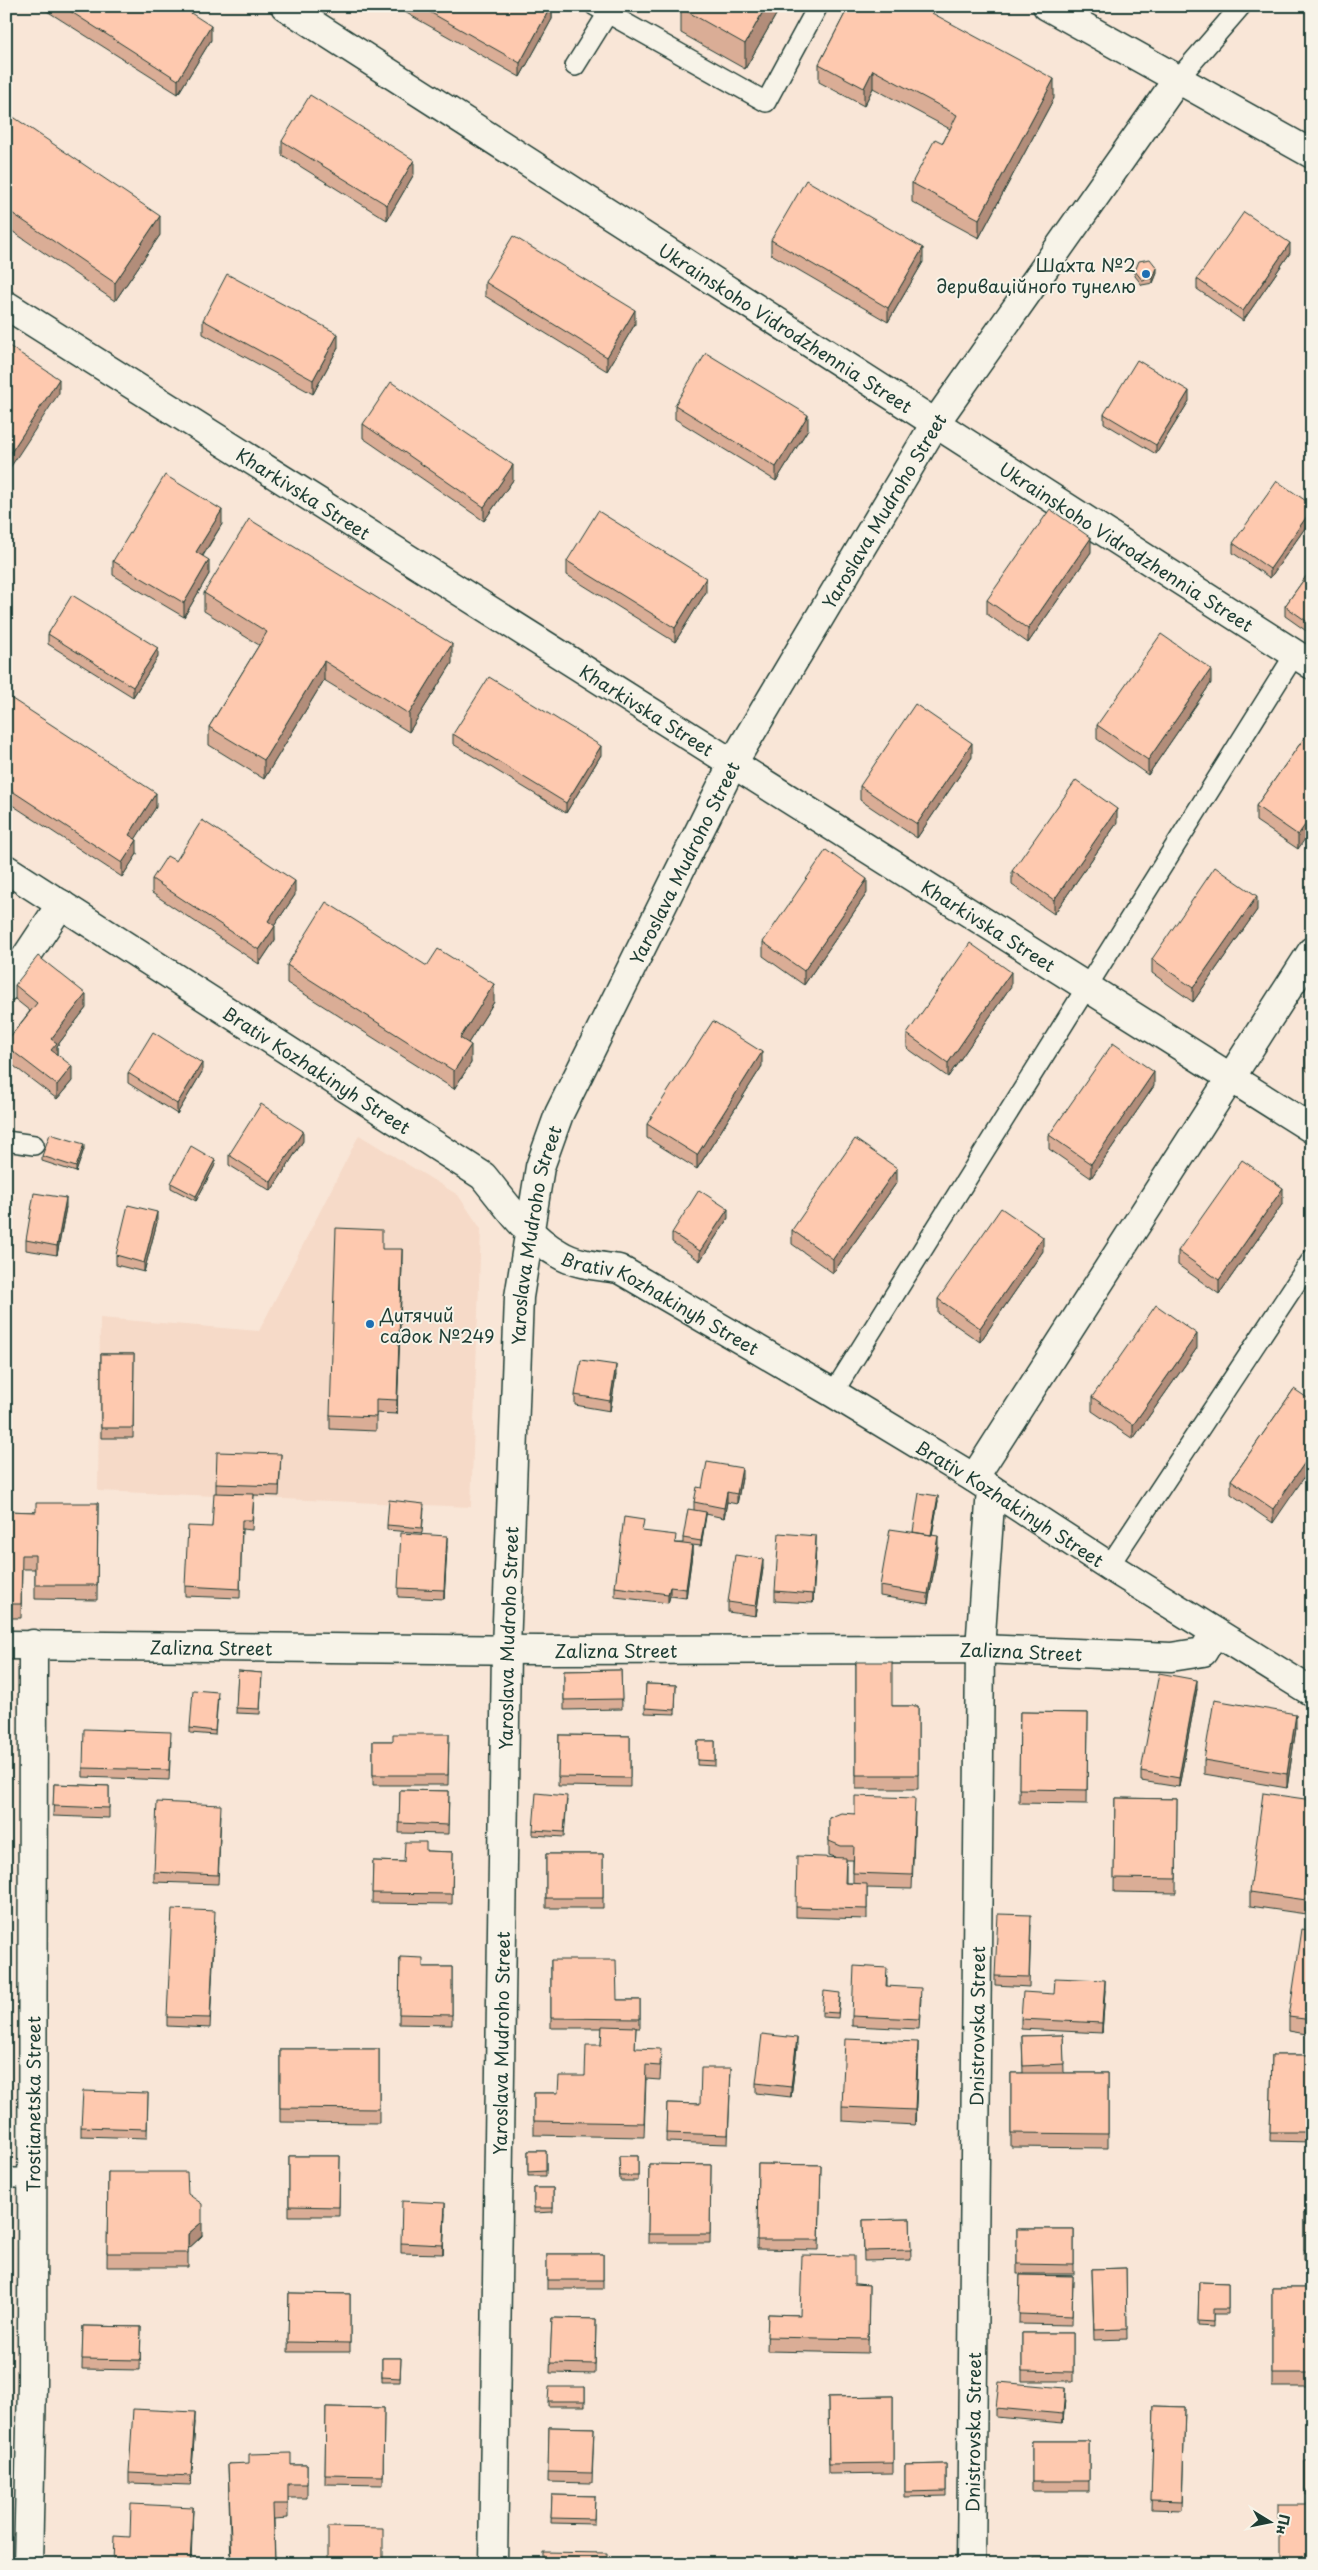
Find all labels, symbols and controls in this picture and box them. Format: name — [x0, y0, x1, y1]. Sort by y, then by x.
street label: Ukrainskoho Vidrodzhennia Street — [653, 236, 918, 419]
place label: Шахта №2 дериваційного тунелю — [937, 251, 1136, 299]
marker: Шахта №2 дериваційного тунелю — [1140, 268, 1152, 280]
street label: Yaroslava Mudroho Street — [815, 407, 952, 613]
street label: Kharkivska Street — [232, 440, 376, 545]
street label: Ukrainskoho Vidrodzhennia Street — [994, 454, 1259, 638]
street label: Kharkivska Street — [575, 657, 719, 762]
street label: Yaroslava Mudroho Street — [622, 756, 745, 969]
street label: Kharkivska Street — [917, 873, 1061, 978]
street label: Brativ Kozhakinyh Street — [218, 999, 416, 1140]
street label: Yaroslava Mudroho Street — [504, 1121, 567, 1346]
street label: Brativ Kozhakinyh Street — [557, 1244, 764, 1361]
place label: Дитячий садок №249 — [379, 1301, 495, 1349]
marker: Дитячий садок №249 — [364, 1318, 376, 1330]
street label: Brativ Kozhakinyh Street — [911, 1433, 1110, 1573]
street label: Yaroslava Mudroho Street — [491, 1526, 524, 1750]
street label: Zalizna Street — [149, 1633, 273, 1661]
street label: Zalizna Street — [960, 1635, 1083, 1667]
street label: Zalizna Street — [555, 1636, 677, 1663]
street label: Yaroslava Mudroho Street — [485, 1931, 515, 2155]
street label: Dnistrovska Street — [962, 1946, 991, 2106]
street label: Trostianetska Street — [19, 2016, 46, 2192]
street label: Dnistrovska Street — [958, 2352, 987, 2512]
north arrow — [1246, 2498, 1296, 2548]
text: Пн — [1271, 2513, 1295, 2536]

